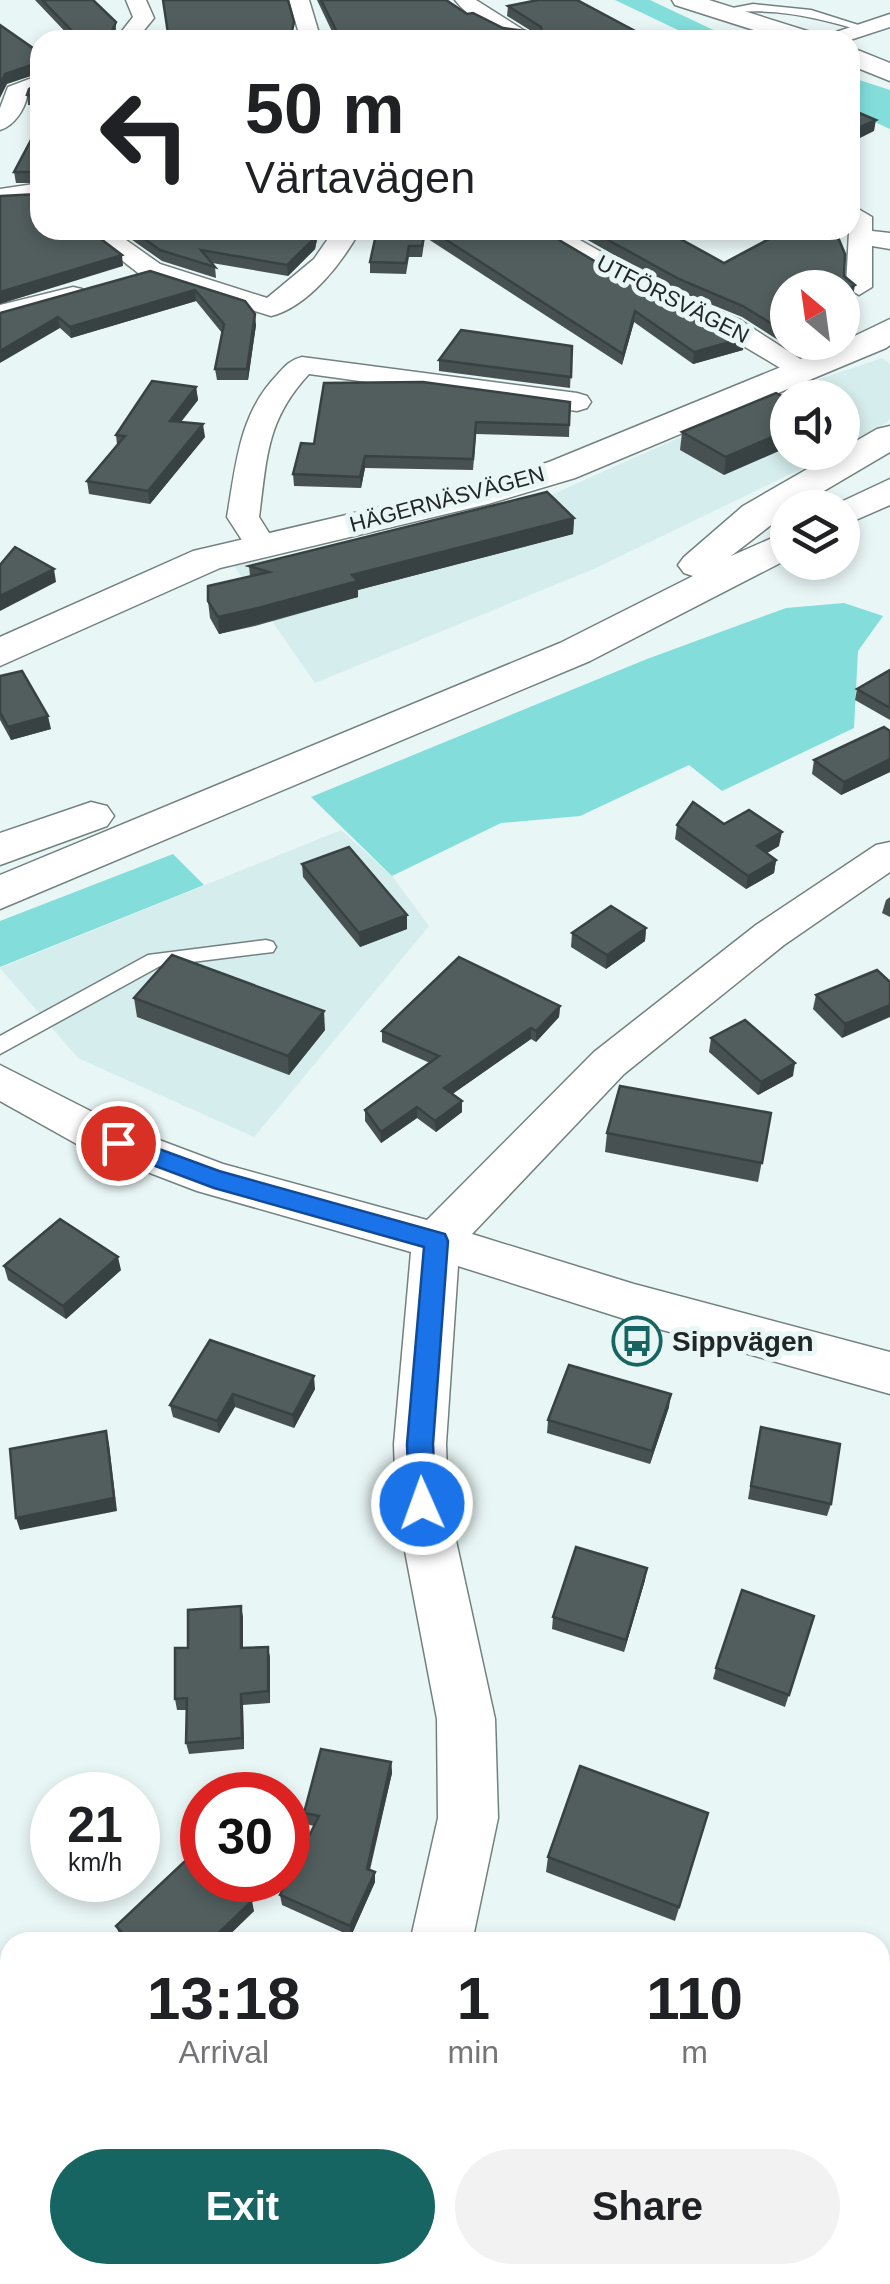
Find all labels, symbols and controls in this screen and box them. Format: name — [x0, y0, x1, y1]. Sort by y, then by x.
icon: left — [80, 70, 210, 200]
text: 50 m — [245, 70, 405, 148]
text: Värtavägen — [245, 152, 475, 203]
street label: UTFÖRSVÄGEN — [593, 250, 753, 348]
north arrow — [770, 270, 860, 360]
map controls — [770, 270, 860, 580]
button: sound — [770, 380, 860, 470]
street label: HÄGERNÄSVÄGEN — [347, 461, 547, 537]
button: layers — [770, 490, 860, 580]
pin — [76, 1101, 161, 1186]
icon: arrive — [91, 1116, 146, 1171]
bus stop icon: Sippvägen — [611, 1315, 663, 1367]
place label: Sippvägen — [672, 1326, 814, 1357]
position arrow — [370, 1452, 474, 1556]
speed limit sign: 30 — [180, 1772, 310, 1902]
text: 21 — [67, 1797, 123, 1853]
text: km/h — [68, 1848, 122, 1876]
text: 13:18 — [147, 1965, 301, 2032]
text: 1 — [457, 1965, 490, 2032]
text: 110 — [646, 1965, 743, 2032]
text: Arrival — [178, 2034, 269, 2070]
text: min — [448, 2034, 499, 2070]
text: m — [681, 2034, 708, 2070]
button: Exit — [50, 2149, 435, 2264]
button: Share — [455, 2149, 840, 2264]

